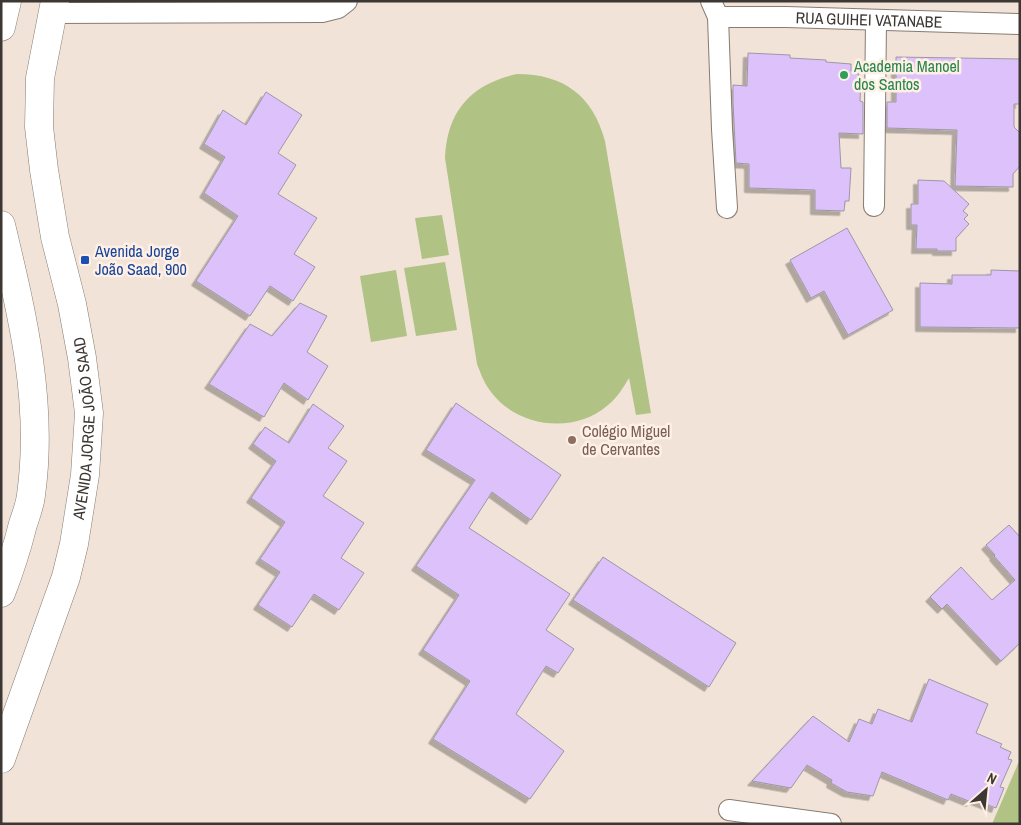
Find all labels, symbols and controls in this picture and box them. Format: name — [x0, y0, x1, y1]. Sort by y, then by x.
street label: RUA GUIHEI VATANABE — [795, 6, 943, 33]
place label: Academia Manoel dos Santos — [853, 55, 960, 95]
marker: Academia Manoel dos Santos — [838, 69, 850, 81]
place label: Avenida Jorge João Saad, 900 — [94, 240, 187, 280]
marker: Avenida Jorge João Saad, 900 — [79, 254, 91, 266]
street label: AVENIDA JORGE JOÃO SAAD — [67, 335, 100, 522]
place label: Colégio Miguel de Cervantes — [582, 420, 670, 460]
marker: Colégio Miguel de Cervantes — [566, 434, 578, 446]
north arrow — [961, 765, 1011, 815]
text: N — [984, 769, 1000, 788]

